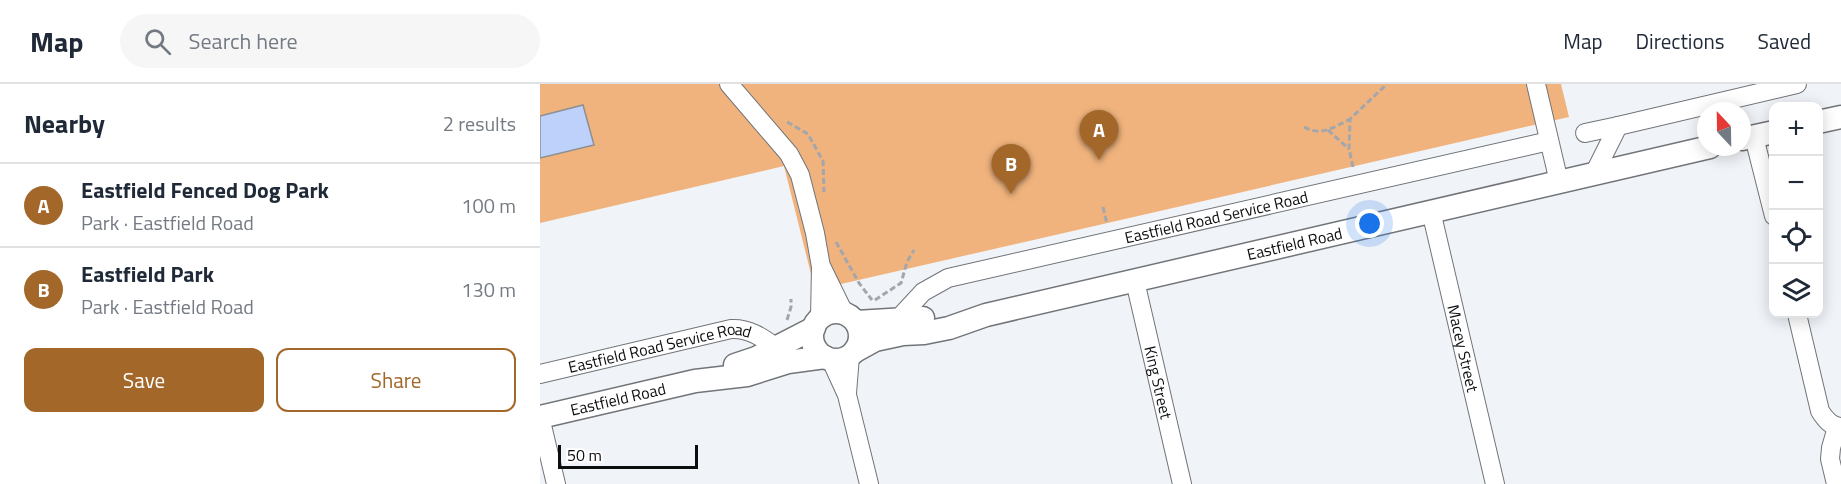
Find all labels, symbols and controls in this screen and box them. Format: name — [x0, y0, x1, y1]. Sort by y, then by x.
search box — [120, 14, 540, 68]
text: Map — [30, 20, 84, 63]
text: Search here — [189, 24, 298, 58]
icon: search — [141, 25, 174, 58]
text: Map — [1563, 25, 1603, 57]
text: Directions — [1636, 25, 1725, 57]
text: Saved — [1758, 25, 1811, 57]
north arrow — [1697, 102, 1751, 156]
map controls — [1769, 102, 1823, 318]
button: + — [1769, 102, 1823, 156]
text: Nearby — [24, 104, 105, 143]
text: 2 results — [443, 108, 516, 139]
pin: A — [1080, 110, 1118, 160]
pin: B — [992, 144, 1030, 194]
button: − — [1769, 156, 1823, 210]
text: Eastfield Fenced Dog Park — [81, 173, 329, 207]
street label: Eastfield Road Service Road — [1123, 187, 1309, 247]
text: A — [37, 190, 50, 221]
text: 100 m — [461, 190, 516, 221]
text: Park · Eastfield Road — [81, 207, 254, 238]
your location — [1355, 209, 1384, 238]
button: locate — [1769, 210, 1823, 264]
street label: Eastfield Road — [1246, 223, 1344, 263]
text: Eastfield Park — [81, 257, 214, 291]
button: layers — [1769, 264, 1823, 318]
text: B — [37, 274, 50, 305]
text: 130 m — [461, 274, 516, 305]
text: Park · Eastfield Road — [81, 291, 254, 322]
street label: Macey Street — [1441, 302, 1485, 395]
street label: Eastfield Road Service Road — [566, 316, 755, 379]
street label: King Street — [1138, 343, 1179, 422]
button: Save — [24, 348, 264, 412]
button: Share — [276, 348, 516, 412]
street label: Eastfield Road — [568, 376, 668, 422]
scale bar — [558, 442, 698, 470]
text: 50 m — [567, 443, 602, 467]

